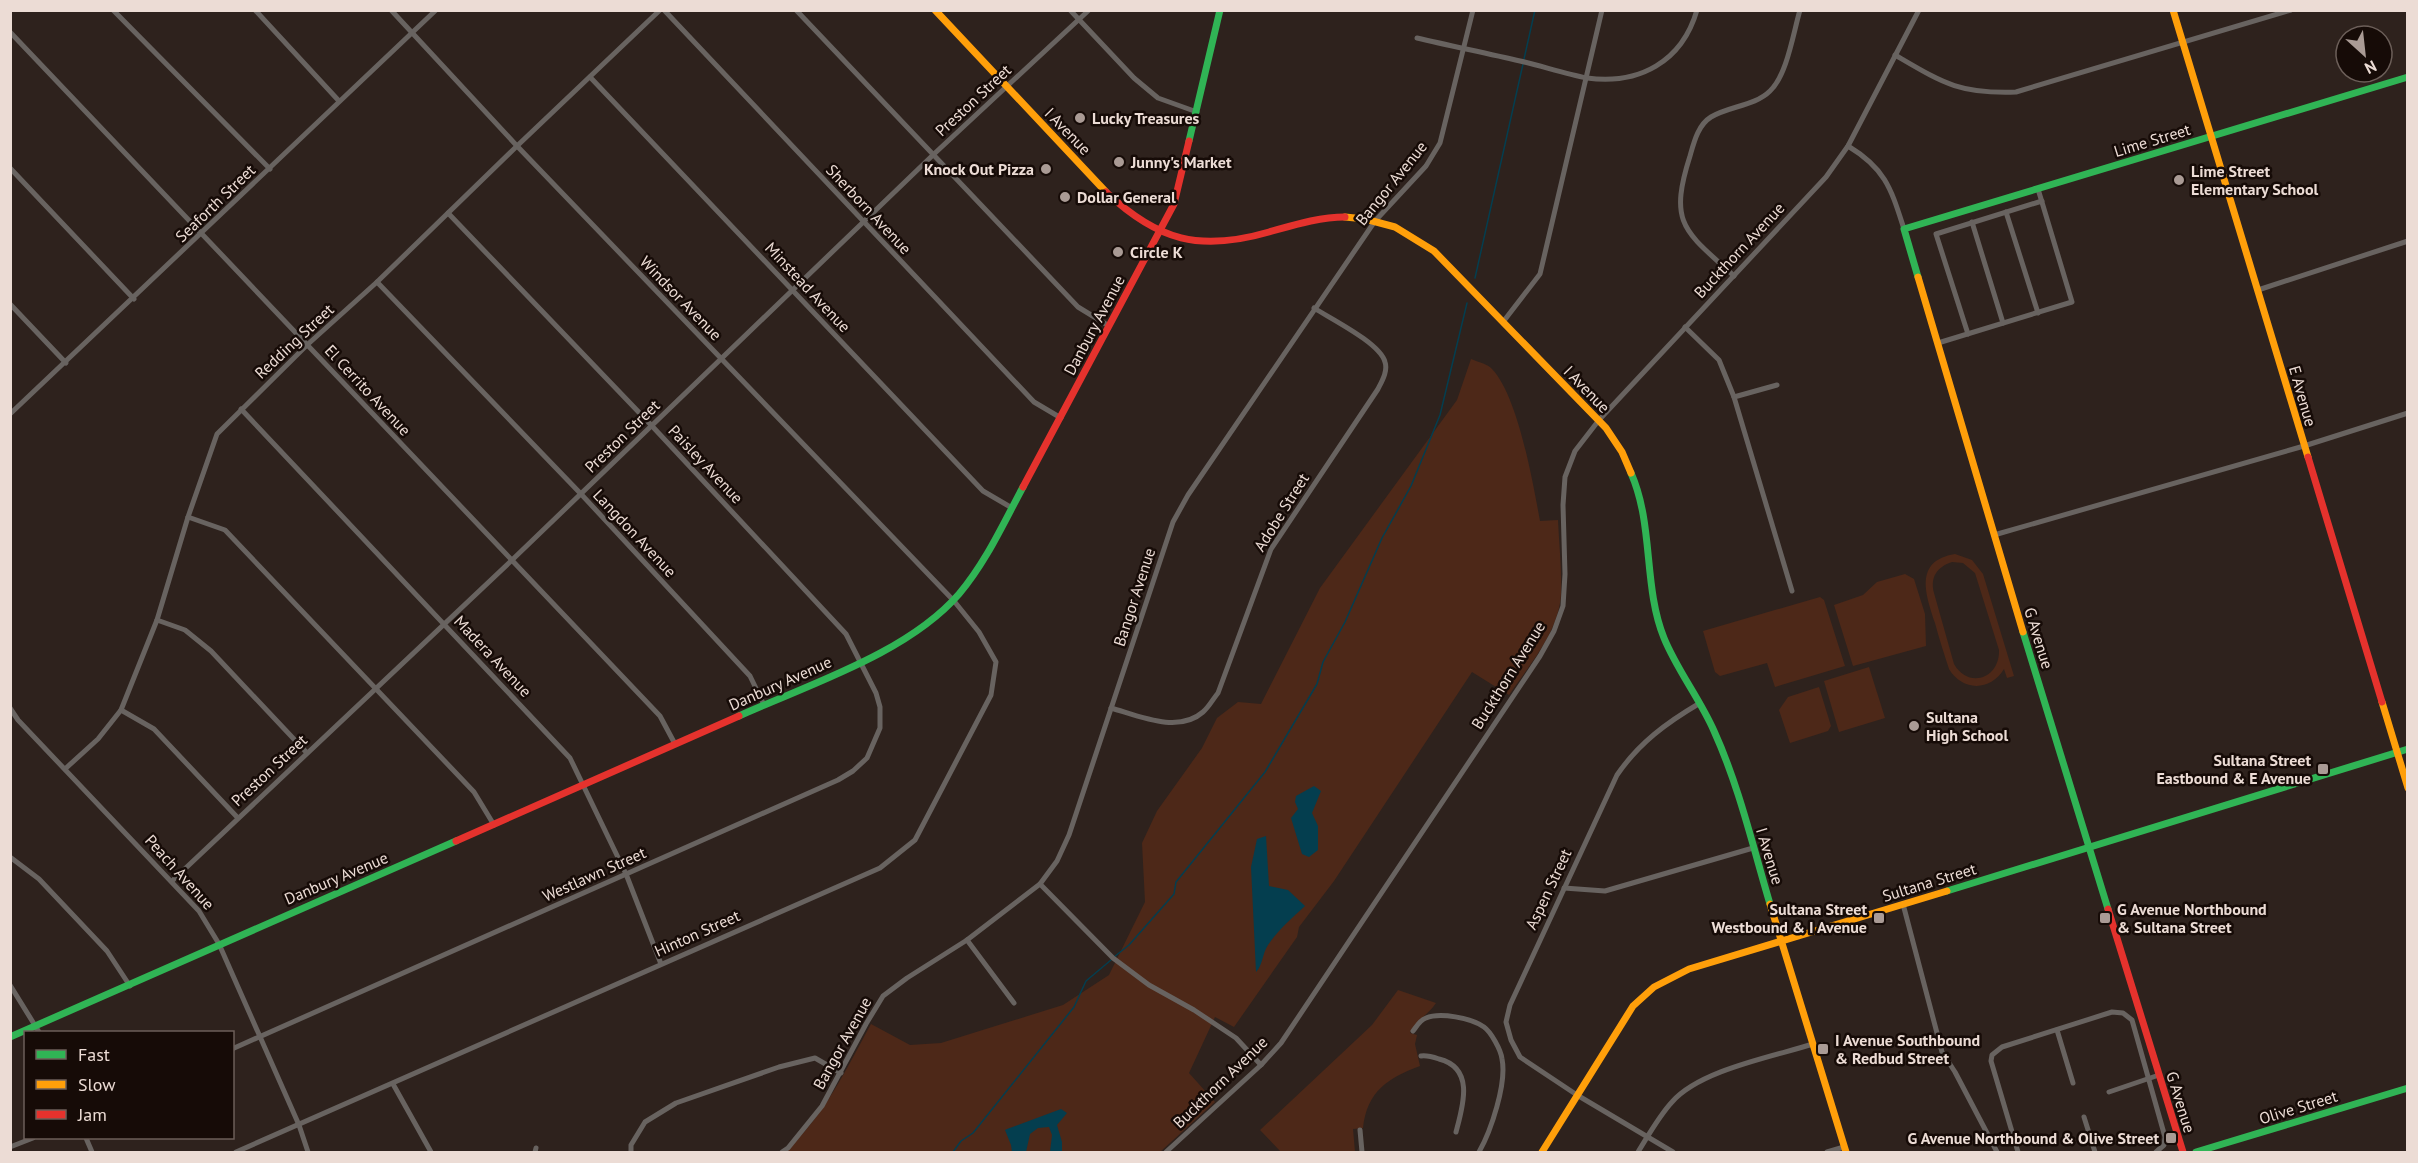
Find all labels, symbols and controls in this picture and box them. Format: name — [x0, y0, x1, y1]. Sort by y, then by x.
north arrow — [2334, 24, 2394, 84]
text: N — [2362, 56, 2380, 79]
street label: Preston Street — [931, 59, 1015, 140]
street label: I Avenue — [1041, 103, 1095, 159]
place label: Lucky Treasures — [1092, 108, 1200, 128]
marker: Lucky Treasures — [1073, 111, 1087, 125]
street label: Lime Street — [2111, 119, 2193, 161]
street label: Bangor Avenue — [1351, 137, 1431, 229]
place label: Junny's Market — [1130, 152, 1232, 172]
marker: Junny's Market — [1112, 155, 1126, 169]
place label: Knock Out Pizza — [924, 159, 1034, 179]
street label: Seaforth Street — [171, 160, 260, 246]
street label: Sherborn Avenue — [822, 160, 916, 258]
place label: Lime Street Elementary School — [2191, 161, 2318, 199]
marker: Knock Out Pizza — [1039, 162, 1053, 176]
marker: Lime Street Elementary School — [2172, 173, 2186, 187]
place label: Dollar General — [1077, 187, 1176, 207]
marker: Dollar General — [1058, 190, 1072, 204]
street label: Buckthorn Avenue — [1690, 198, 1788, 302]
street label: Minstead Avenue — [761, 238, 855, 336]
place label: Circle K — [1130, 242, 1183, 262]
marker: Circle K — [1111, 245, 1125, 259]
street label: Windsor Avenue — [636, 252, 726, 344]
street label: Danbury Avenue — [1059, 272, 1129, 378]
street label: Redding Street — [250, 299, 338, 383]
street label: El Cerrito Avenue — [321, 340, 415, 440]
street label: I Avenue — [1560, 361, 1614, 417]
street label: E Avenue — [2285, 363, 2321, 429]
street label: Preston Street — [580, 395, 664, 477]
street label: Paisley Avenue — [664, 420, 748, 508]
street label: Adobe Street — [1249, 469, 1313, 555]
street label: Langdon Avenue — [589, 485, 681, 581]
street label: Bangor Avenue — [1109, 545, 1159, 649]
street label: G Avenue — [2020, 605, 2058, 671]
street label: Madera Avenue — [450, 611, 536, 701]
street label: Buckthorn Avenue — [1467, 617, 1549, 733]
street label: Danbury Avenue — [725, 651, 835, 715]
place label: Sultana High School — [1926, 707, 2008, 745]
marker: Sultana High School — [1907, 719, 1921, 733]
street label: Preston Street — [227, 729, 311, 810]
place label: Sultana Street Eastbound & E Avenue — [2156, 750, 2311, 788]
marker: Sultana Street Eastbound & E Avenue — [2316, 762, 2330, 776]
street label: I Avenue — [1752, 825, 1788, 887]
street label: Peach Avenue — [141, 830, 219, 914]
street label: Westlawn Street — [539, 842, 649, 906]
street label: Aspen Street — [1521, 845, 1576, 933]
street label: Danbury Avenue — [281, 847, 391, 909]
street label: Sultana Street — [1880, 858, 1979, 906]
place label: Sultana Street Westbound & I Avenue — [1711, 899, 1867, 937]
place label: G Avenue Northbound & Sultana Street — [2117, 899, 2267, 937]
street label: Hinton Street — [651, 905, 743, 961]
marker: Sultana Street Westbound & I Avenue — [1872, 911, 1886, 925]
marker: G Avenue Northbound & Sultana Street — [2098, 911, 2112, 925]
street label: Bangor Avenue — [808, 993, 876, 1093]
place label: I Avenue Southbound & Redbud Street — [1835, 1030, 1980, 1068]
legend — [24, 1031, 234, 1139]
street label: Buckthorn Avenue — [1169, 1032, 1271, 1132]
marker: I Avenue Southbound & Redbud Street — [1816, 1042, 1830, 1056]
text: Fast — [78, 1043, 110, 1066]
street label: G Avenue — [2162, 1069, 2200, 1135]
text: Slow — [78, 1073, 116, 1096]
street label: Olive Street — [2256, 1085, 2340, 1128]
text: Jam — [77, 1103, 107, 1126]
place label: G Avenue Northbound & Olive Street — [1907, 1128, 2159, 1148]
marker: G Avenue Northbound & Olive Street — [2164, 1131, 2178, 1145]

